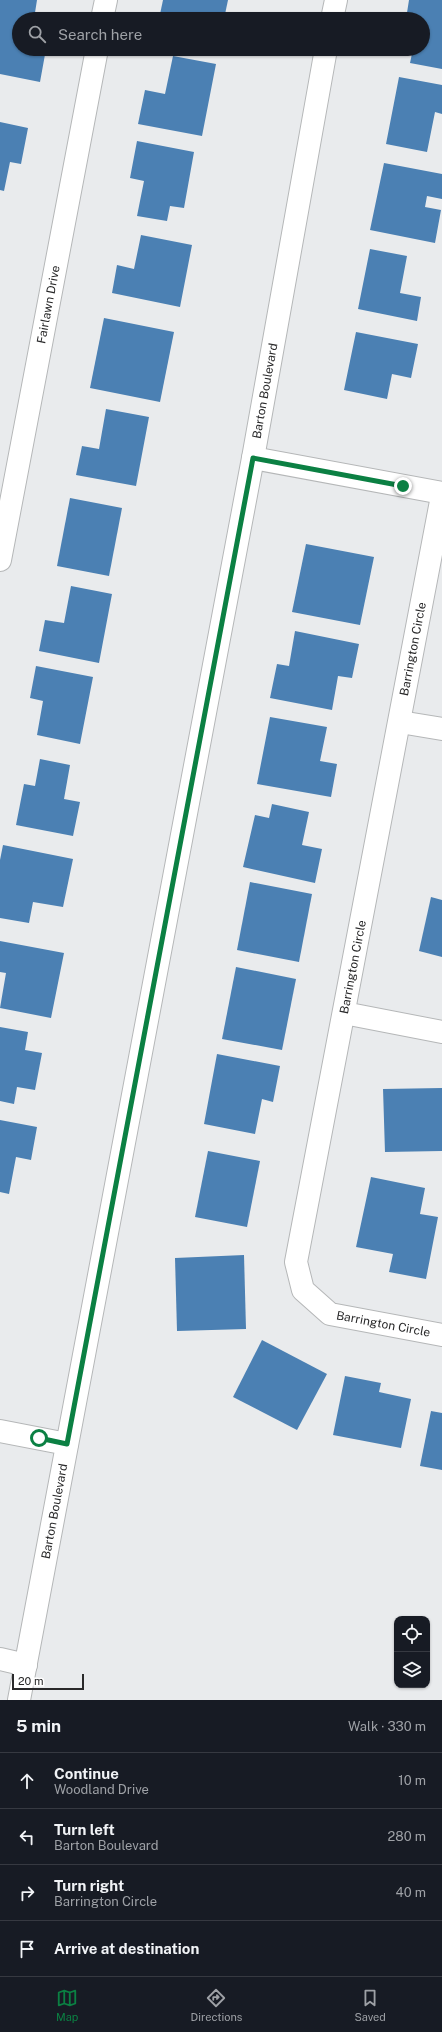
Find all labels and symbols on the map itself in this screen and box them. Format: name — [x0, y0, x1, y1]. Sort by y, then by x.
street label: Fairlawn Drive — [34, 264, 63, 345]
street label: Barton Boulevard — [250, 342, 280, 440]
route end — [394, 477, 412, 495]
street label: Barrington Circle — [397, 601, 429, 697]
street label: Barrington Circle — [337, 919, 369, 1015]
street label: Barrington Circle — [335, 1308, 432, 1340]
route start — [30, 1429, 48, 1447]
street label: Barton Boulevard — [39, 1463, 70, 1560]
scale bar — [12, 1672, 84, 1691]

